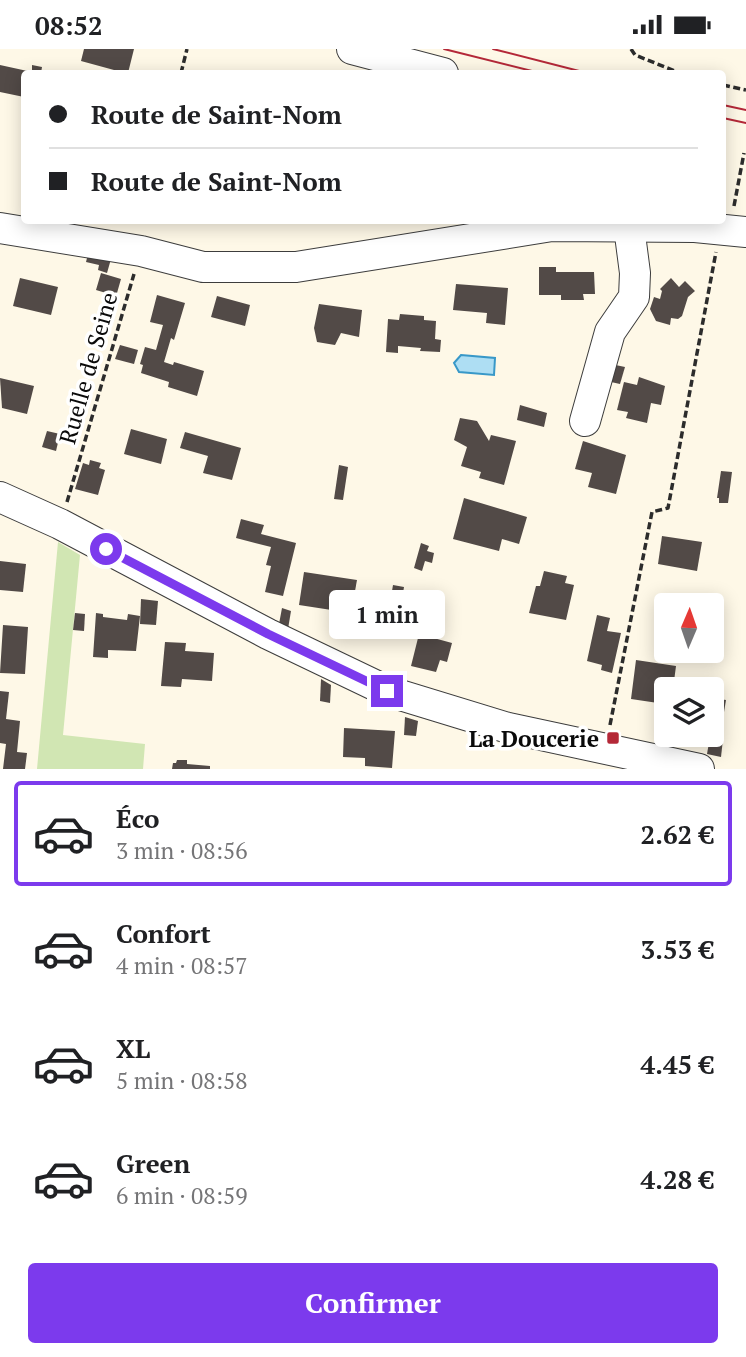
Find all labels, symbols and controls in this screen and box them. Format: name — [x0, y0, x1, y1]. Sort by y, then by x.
text: 08:52 — [35, 8, 103, 42]
text: Route de Saint-Nom — [91, 97, 342, 131]
text: Route de Saint-Nom — [91, 164, 342, 198]
street label: Ruelle de Seine — [52, 289, 124, 447]
route start — [90, 533, 122, 565]
callout: 1 min — [329, 589, 445, 639]
north arrow — [654, 593, 724, 663]
map controls — [654, 593, 724, 747]
text: 1 min — [356, 599, 418, 630]
route end — [371, 675, 403, 707]
button: layers — [654, 677, 724, 747]
place label: La Doucerie — [469, 723, 599, 754]
marker: La Doucerie — [605, 730, 621, 746]
text: Éco — [116, 801, 159, 835]
icon: car — [32, 802, 95, 865]
text: 2.62 € — [641, 817, 714, 851]
text: 3 min · 08:56 — [116, 835, 248, 866]
text: Confort — [116, 916, 211, 950]
icon: car — [32, 917, 95, 980]
text: 3.53 € — [641, 932, 714, 966]
text: 4 min · 08:57 — [116, 950, 248, 981]
text: XL — [116, 1031, 150, 1065]
icon: car — [32, 1032, 95, 1095]
text: 4.45 € — [641, 1047, 714, 1081]
text: 5 min · 08:58 — [116, 1065, 248, 1096]
text: Green — [116, 1146, 190, 1180]
icon: car — [32, 1147, 95, 1210]
text: 4.28 € — [641, 1162, 714, 1196]
text: 6 min · 08:59 — [116, 1180, 248, 1211]
button: Confirmer — [28, 1263, 718, 1343]

